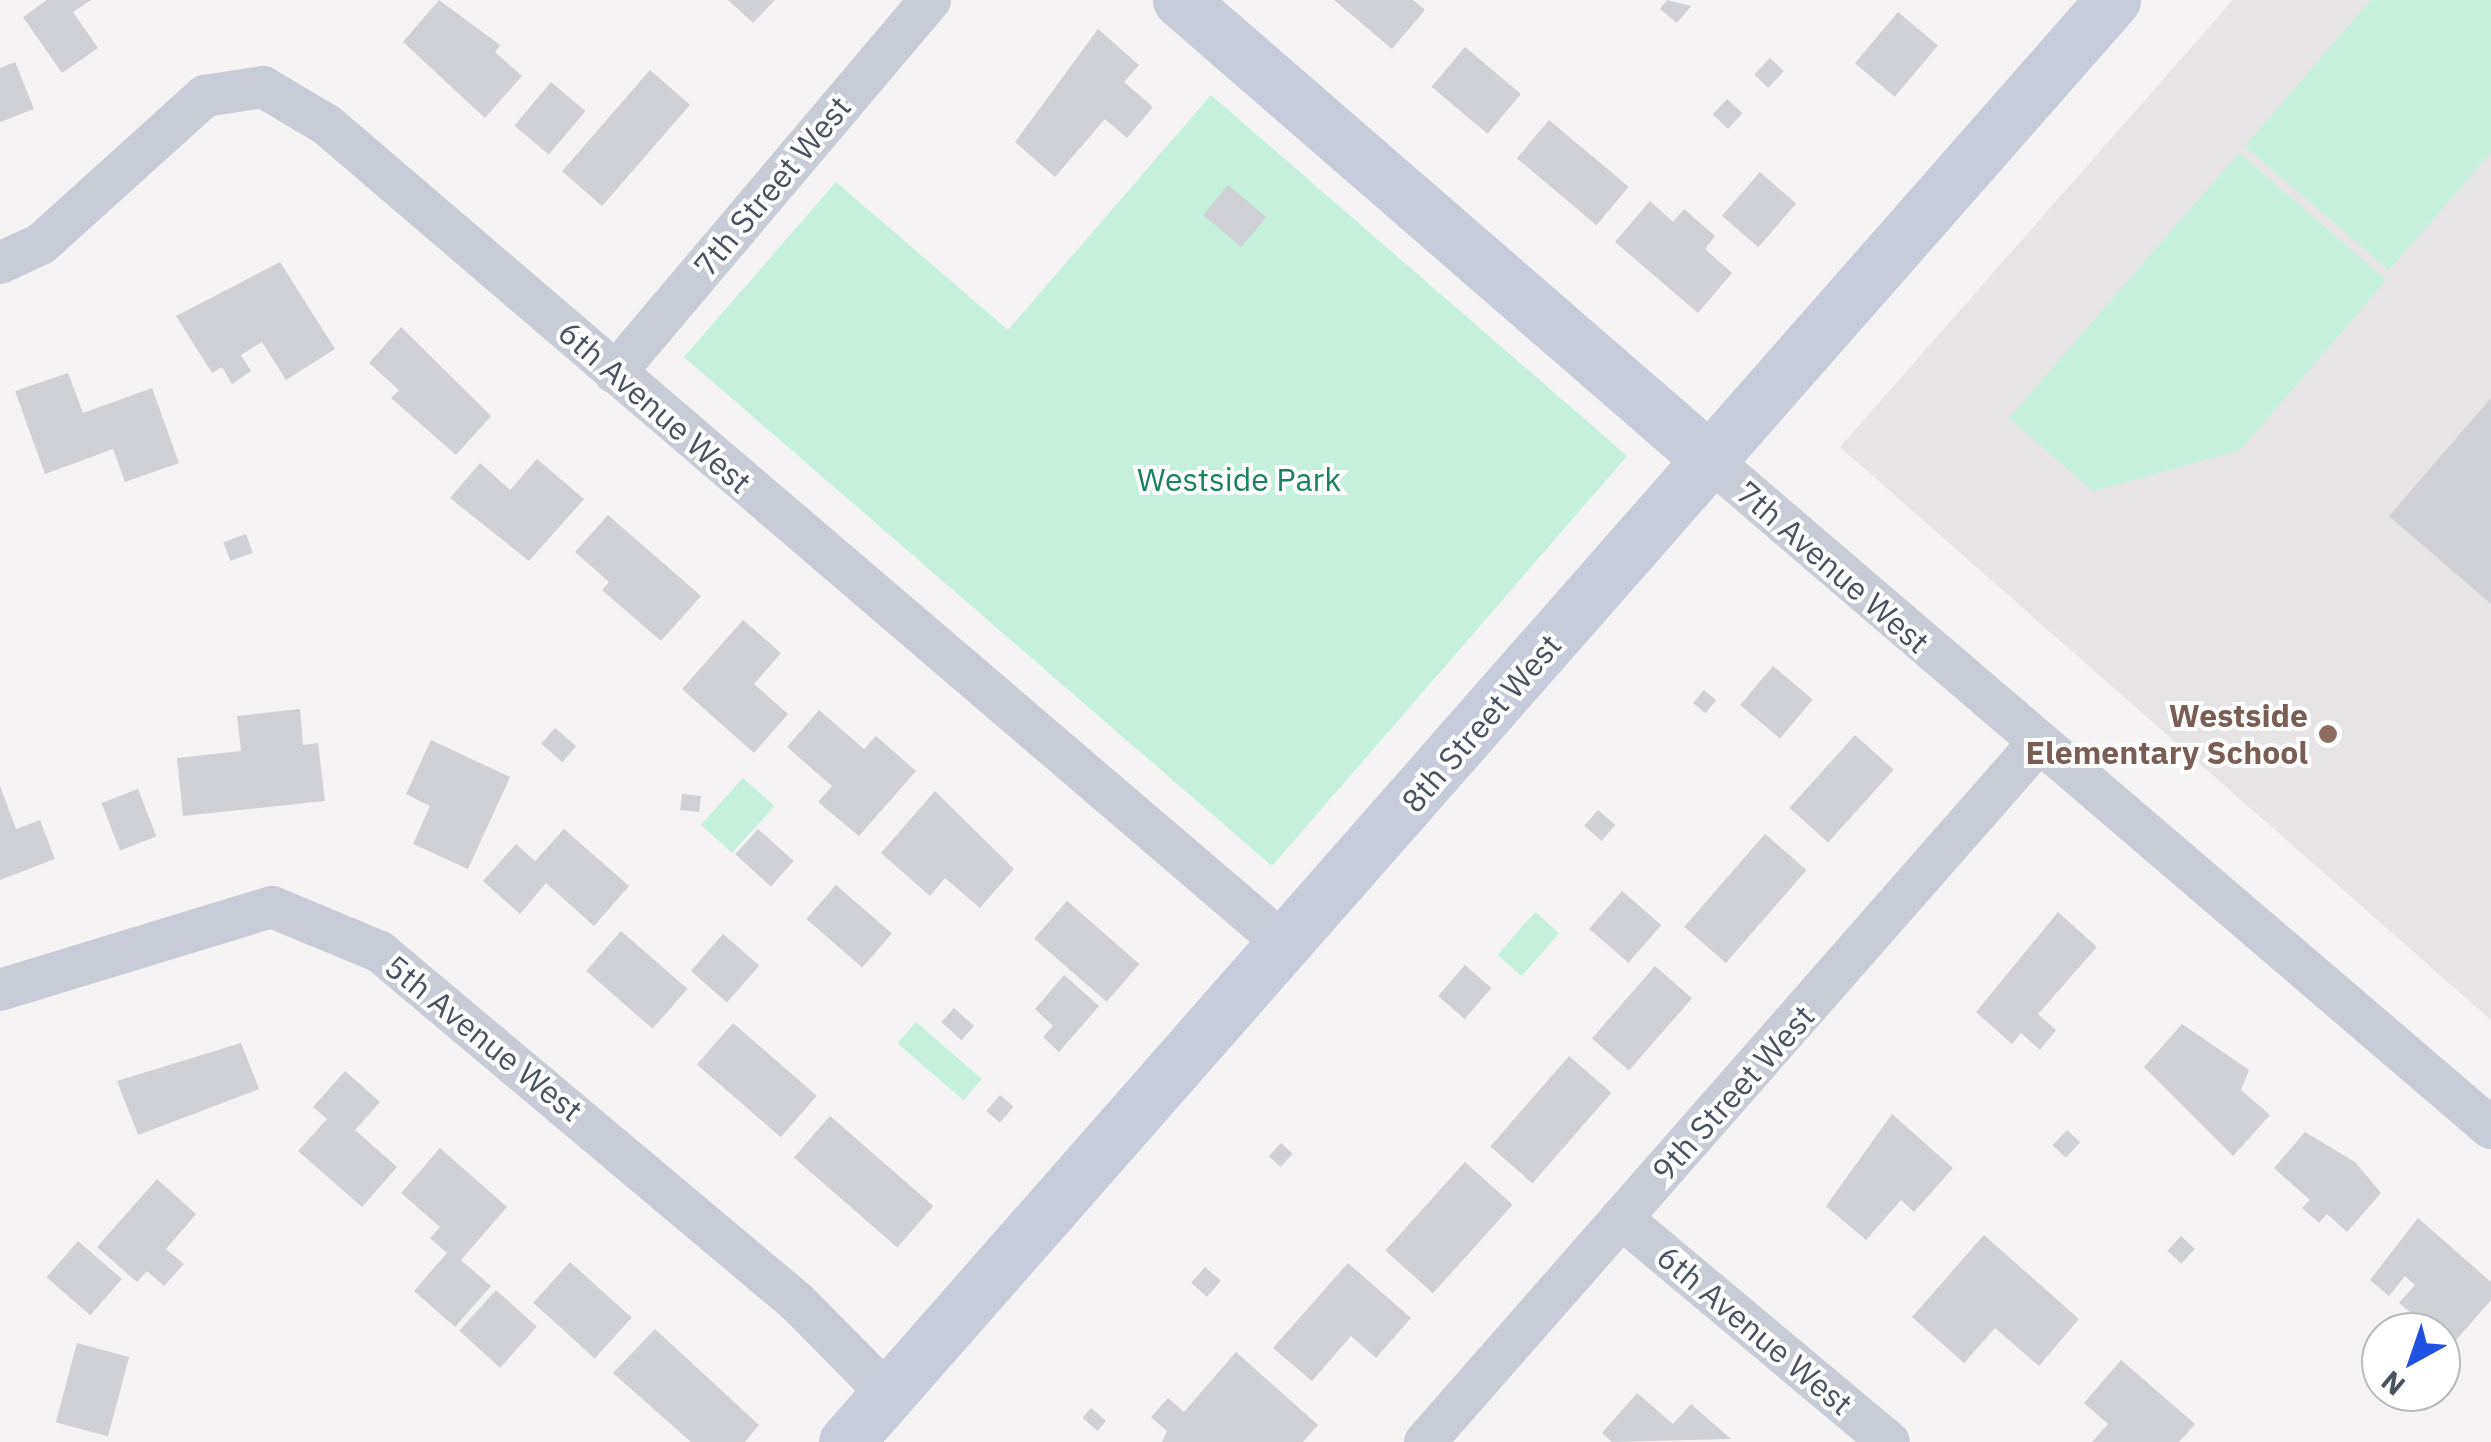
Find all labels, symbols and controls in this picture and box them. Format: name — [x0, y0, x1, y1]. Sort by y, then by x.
street label: 7th Street West — [685, 88, 859, 284]
street label: 6th Avenue West — [551, 313, 759, 501]
park label: Westside Park — [1137, 460, 1341, 498]
street label: 7th Avenue West — [1729, 473, 1937, 661]
street label: 8th Street West — [1393, 626, 1569, 820]
place label: Westside Elementary School — [2026, 697, 2308, 772]
marker: Westside Elementary School — [2317, 723, 2339, 745]
street label: 5th Avenue West — [378, 947, 590, 1129]
street label: 9th Street West — [1644, 997, 1822, 1189]
street label: 6th Avenue West — [1650, 1237, 1860, 1423]
north arrow — [2361, 1312, 2461, 1412]
text: N — [2373, 1363, 2412, 1405]

